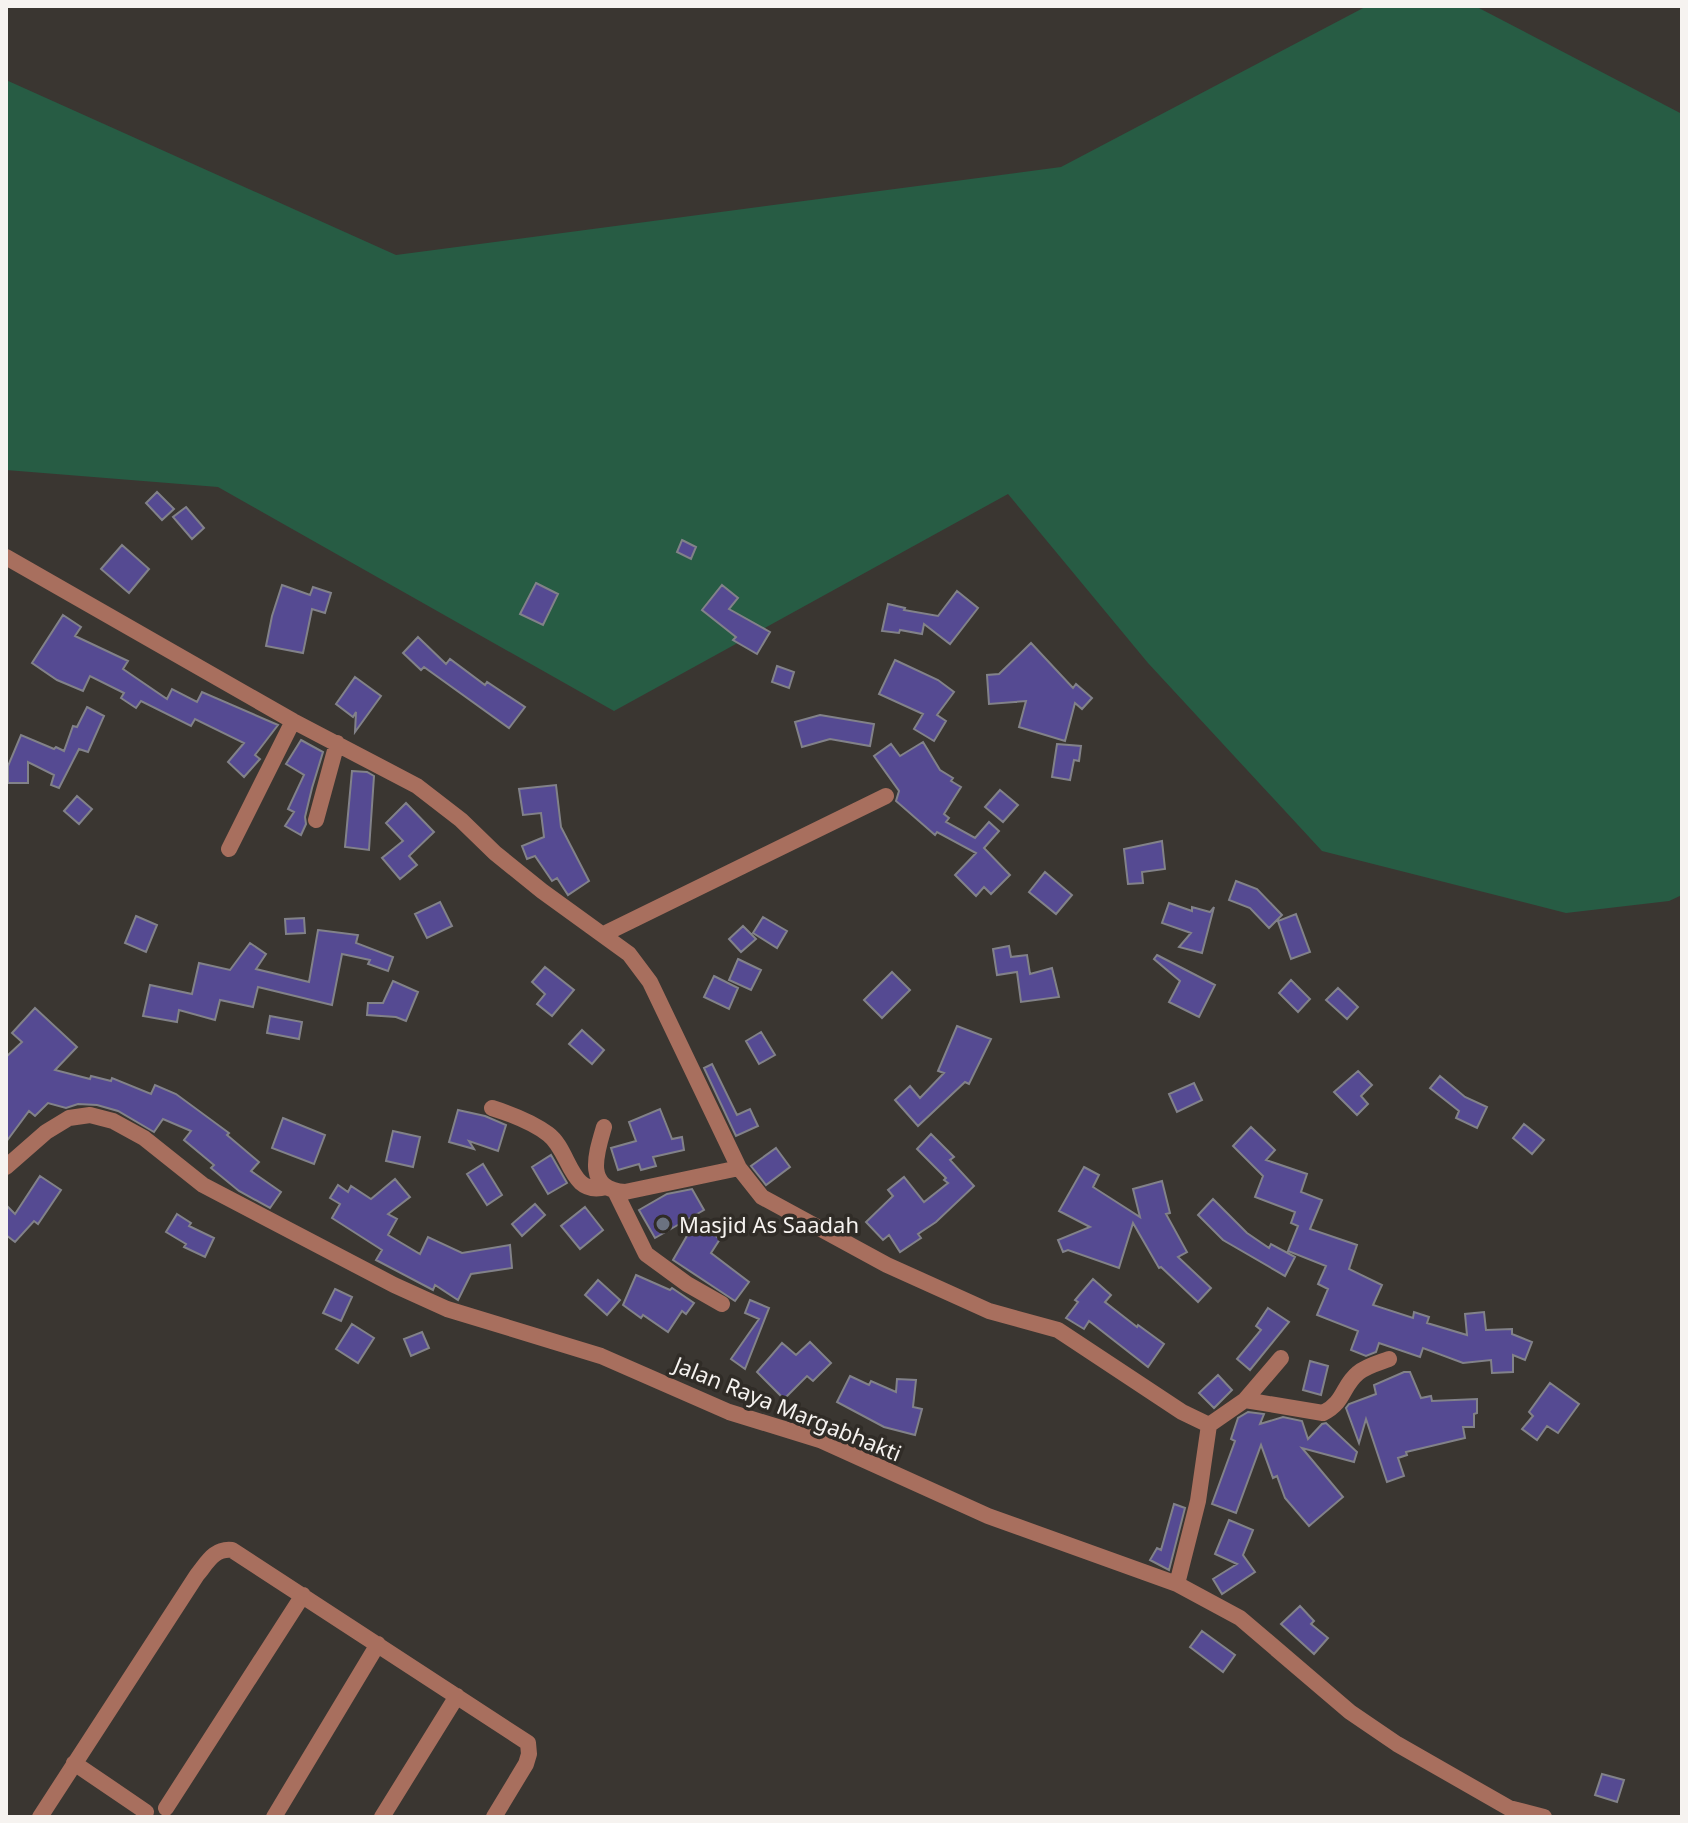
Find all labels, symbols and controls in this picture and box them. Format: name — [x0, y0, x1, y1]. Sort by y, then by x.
place label: Masjid As Saadah — [679, 1209, 859, 1239]
marker: Masjid As Saadah — [654, 1215, 672, 1233]
street label: Jalan Raya Margabhakti — [668, 1348, 906, 1467]

